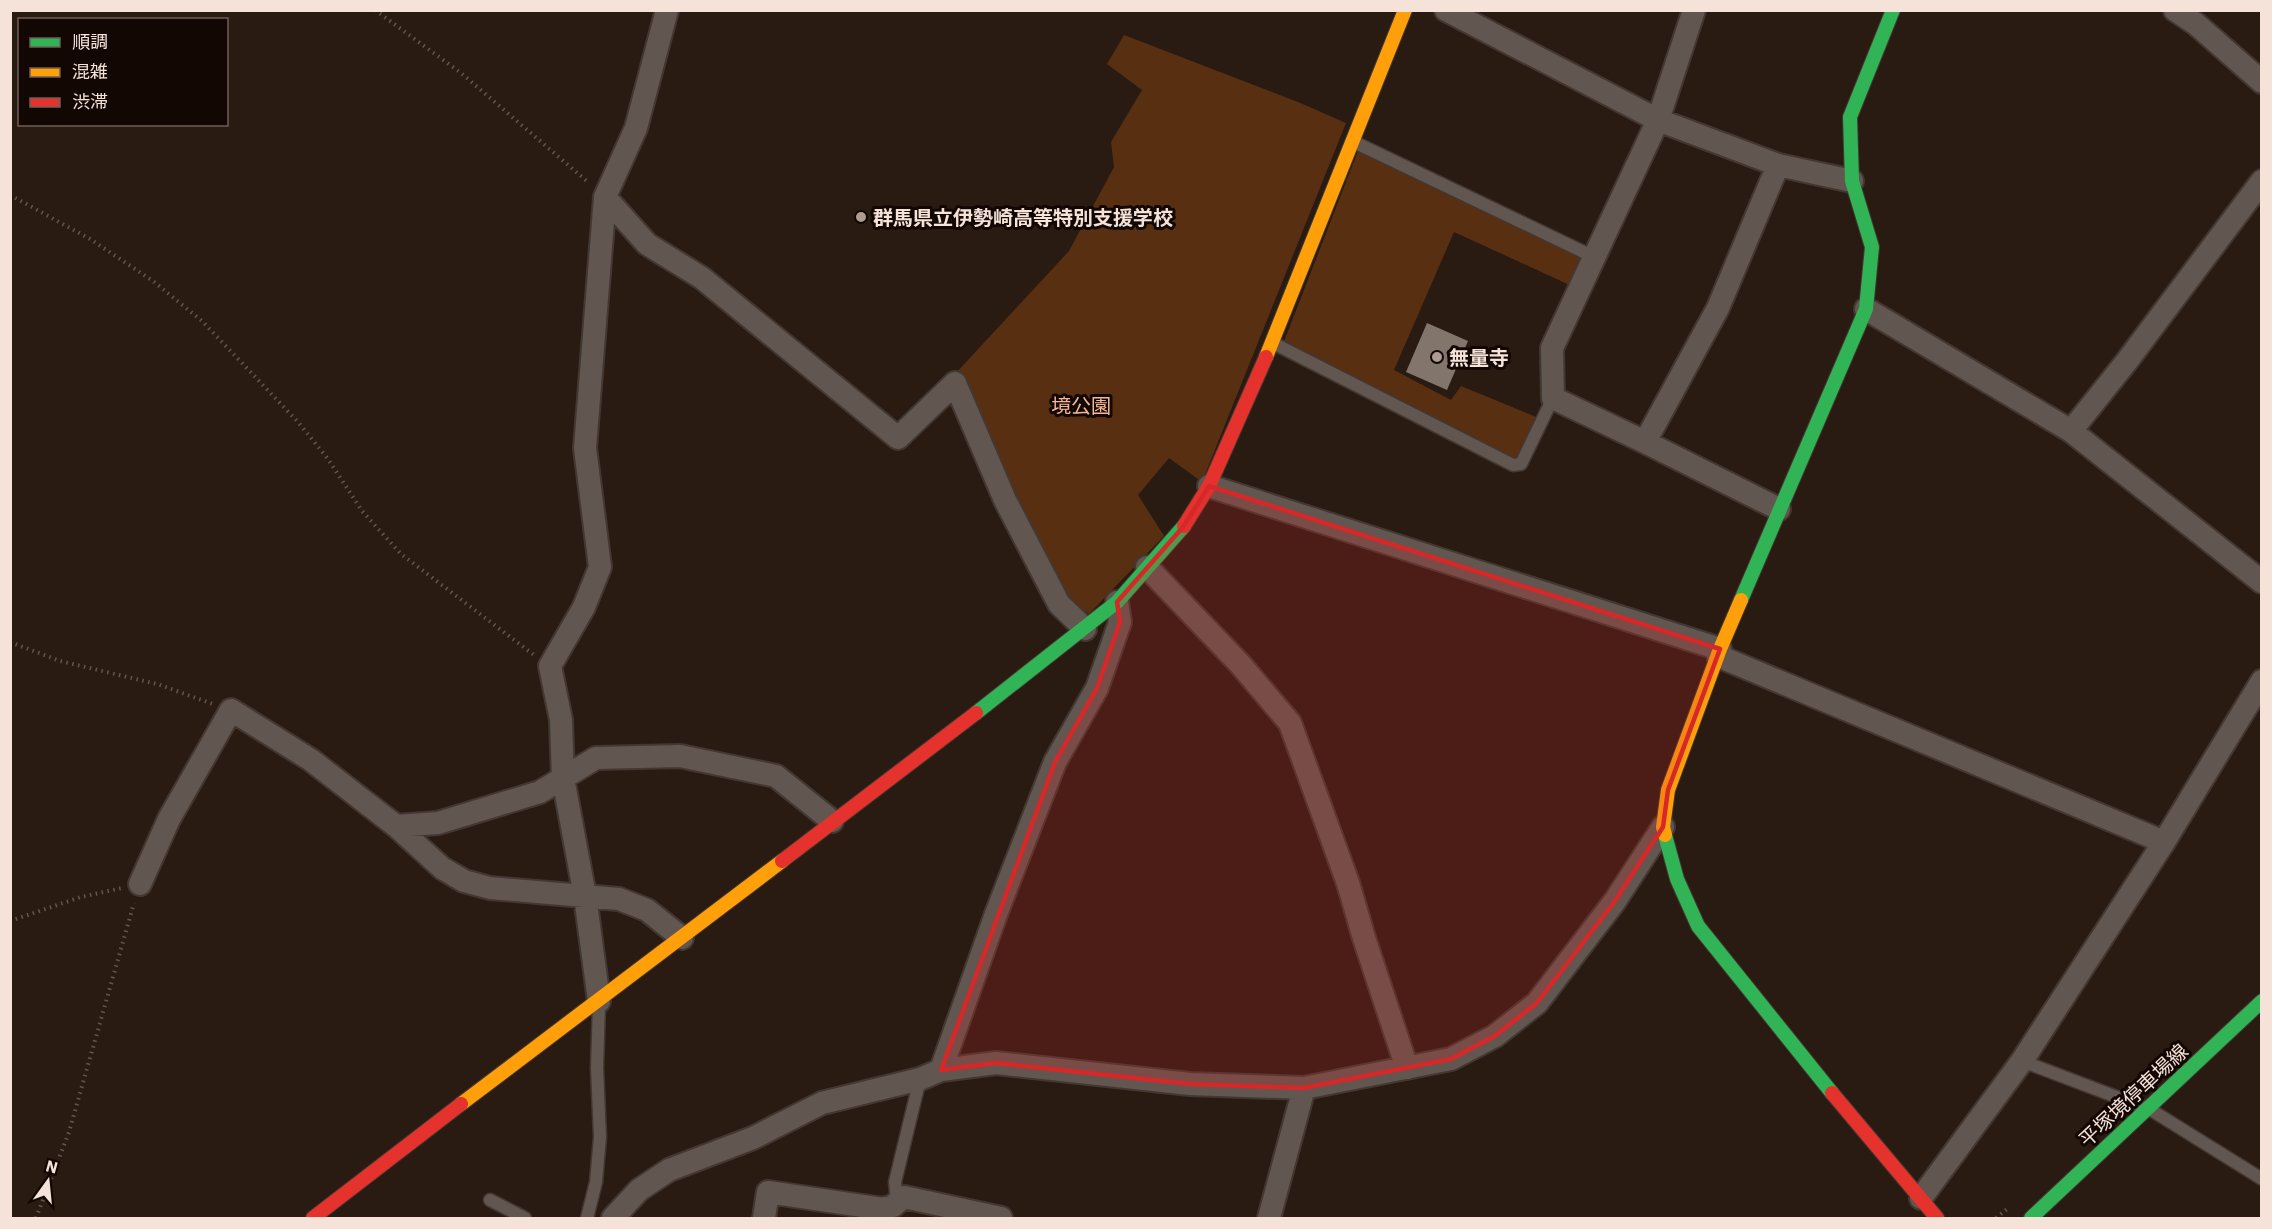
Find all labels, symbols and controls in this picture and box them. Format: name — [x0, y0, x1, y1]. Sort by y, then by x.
legend — [18, 18, 228, 126]
text: 順調 — [72, 30, 108, 53]
text: 混雑 — [72, 60, 108, 83]
text: 渋滞 — [72, 90, 108, 113]
place label: 群馬県立伊勢崎高等特別支援学校 — [873, 204, 1173, 231]
marker: 群馬県立伊勢崎高等特別支援学校 — [854, 210, 868, 224]
place label: 無量寺 — [1449, 344, 1509, 371]
marker: 無量寺 — [1430, 350, 1444, 364]
park label: 境公園 — [1051, 392, 1111, 419]
street label: 平塚境停車場線 — [2073, 1037, 2193, 1153]
north arrow — [18, 1151, 78, 1211]
text: N — [44, 1155, 60, 1178]

